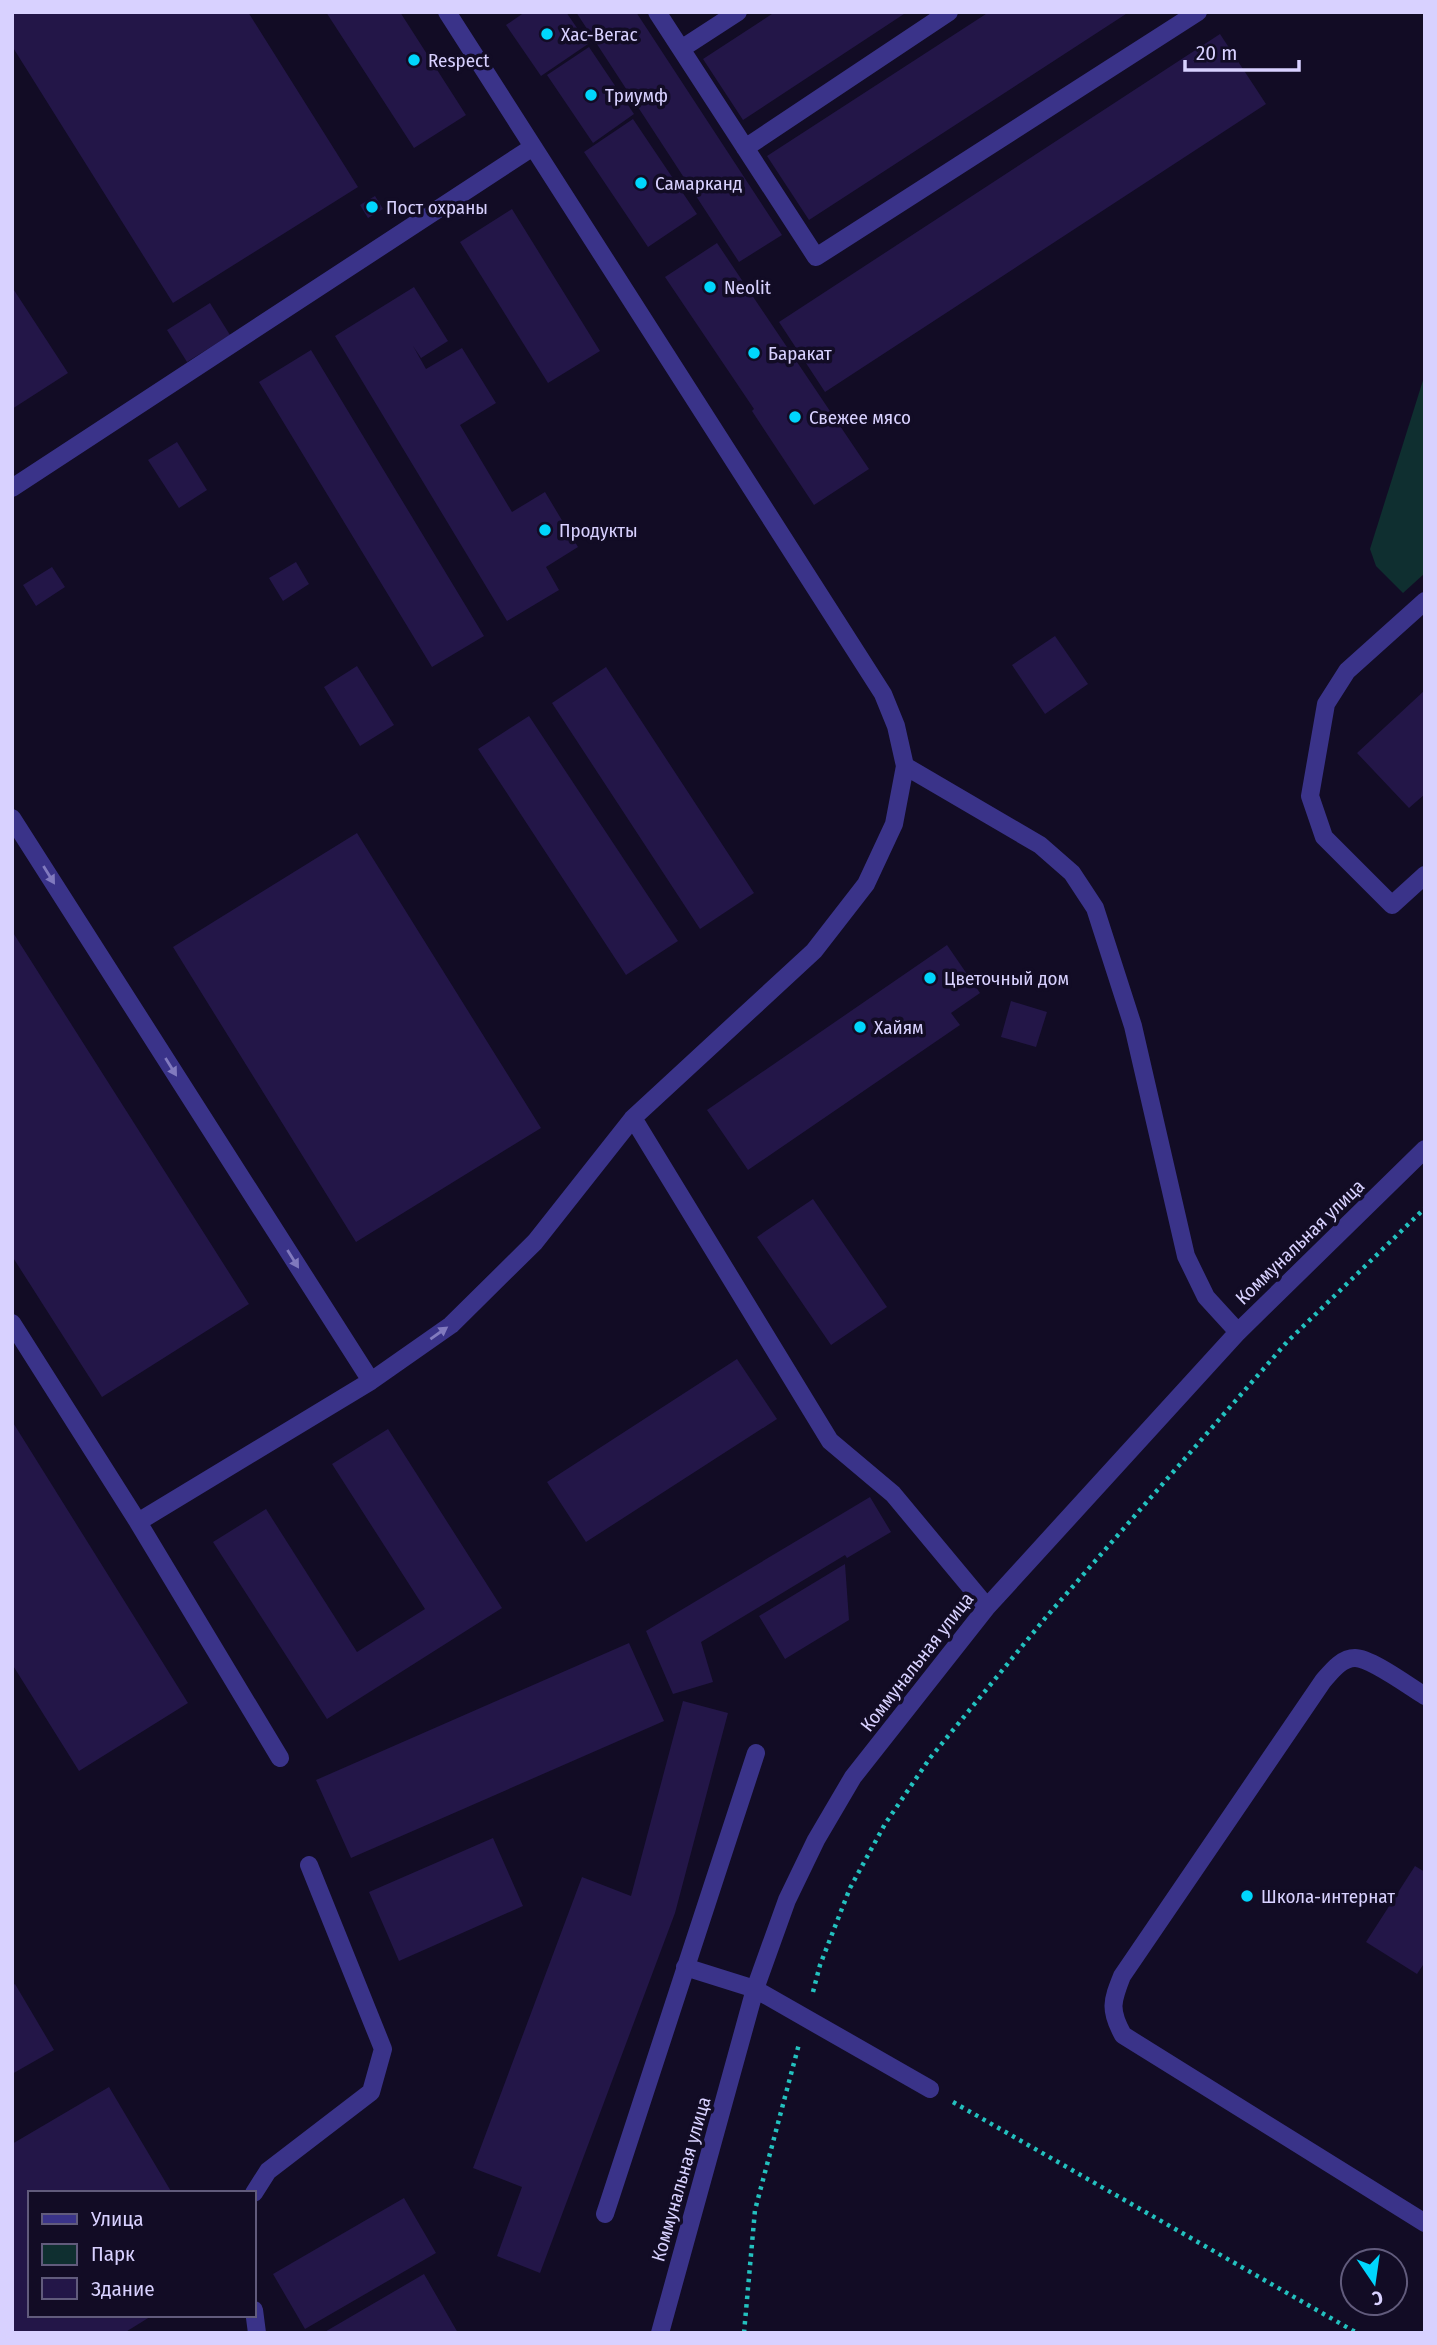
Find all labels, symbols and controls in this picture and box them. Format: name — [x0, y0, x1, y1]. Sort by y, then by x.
place label: Хас-Вегас — [561, 23, 638, 46]
marker: Хас-Вегас — [539, 26, 555, 42]
scale bar — [1185, 28, 1299, 72]
text: 20 m — [1196, 40, 1237, 66]
place label: Respect — [428, 49, 490, 72]
marker: Respect — [406, 52, 422, 68]
place label: Триумф — [605, 84, 668, 107]
marker: Триумф — [583, 87, 599, 103]
place label: Самарканд — [655, 172, 742, 195]
marker: Самарканд — [633, 175, 649, 191]
place label: Пост охраны — [386, 196, 488, 219]
marker: Пост охраны — [364, 199, 380, 215]
place label: Neolit — [724, 276, 772, 299]
marker: Neolit — [702, 279, 718, 295]
place label: Баракат — [768, 342, 832, 365]
marker: Баракат — [746, 345, 762, 361]
place label: Свежее мясо — [809, 406, 911, 429]
marker: Свежее мясо — [787, 409, 803, 425]
place label: Продукты — [559, 519, 638, 542]
marker: Продукты — [537, 522, 553, 538]
one-way arrow — [42, 866, 55, 885]
place label: Цветочный дом — [944, 967, 1069, 990]
marker: Цветочный дом — [922, 970, 938, 986]
place label: Хайям — [874, 1016, 924, 1039]
marker: Хайям — [852, 1019, 868, 1035]
one-way arrow — [164, 1058, 177, 1077]
street label: Коммунальная улица — [1231, 1175, 1369, 1309]
one-way arrow — [287, 1250, 300, 1269]
one-way arrow — [430, 1326, 448, 1340]
street label: Коммунальная улица — [856, 1588, 978, 1736]
place label: Школа-интернат — [1261, 1885, 1395, 1908]
marker: Школа-интернат — [1239, 1888, 1255, 1904]
street label: Коммунальная улица — [646, 2094, 716, 2264]
legend — [28, 2191, 256, 2317]
text: Улица — [90, 2206, 144, 2232]
text: Парк — [91, 2241, 135, 2267]
north arrow — [1339, 2247, 1409, 2317]
text: Здание — [91, 2276, 155, 2302]
text: С — [1370, 2286, 1385, 2310]

